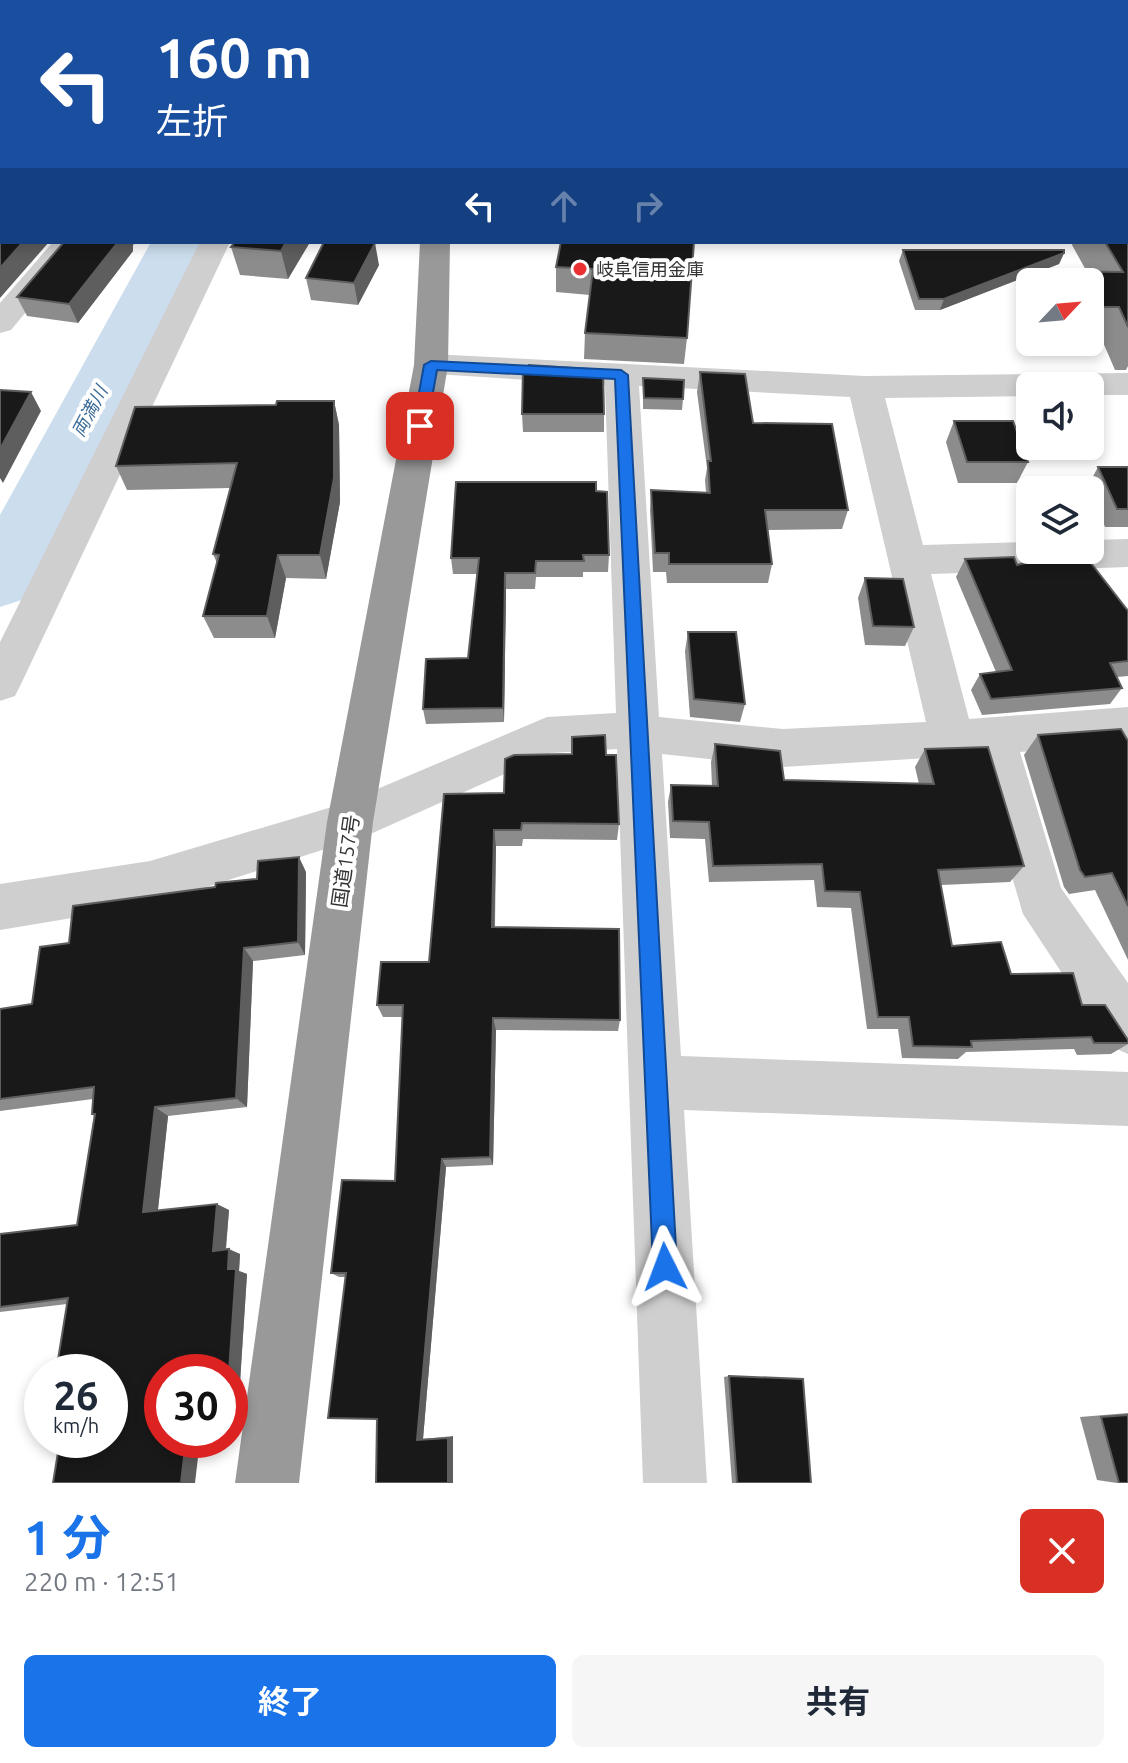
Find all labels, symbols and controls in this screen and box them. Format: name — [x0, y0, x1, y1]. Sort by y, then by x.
text: 160 m — [156, 26, 312, 89]
icon: left — [24, 32, 128, 136]
text: 左折 — [156, 100, 228, 141]
icon: left — [458, 184, 502, 228]
icon: ahead — [542, 184, 586, 228]
icon: right — [626, 184, 670, 228]
place label: 岐阜信用金庫 — [596, 259, 704, 279]
marker: 岐阜信用金庫 — [571, 260, 589, 278]
north arrow — [1016, 268, 1104, 356]
map controls — [1016, 268, 1104, 564]
button: sound — [1016, 372, 1104, 460]
water label: 両満川 — [67, 381, 111, 440]
pin — [386, 392, 454, 460]
icon: arrive — [398, 404, 442, 448]
button: layers — [1016, 476, 1104, 564]
street label: 国道157号 — [327, 813, 363, 909]
position arrow — [623, 1225, 707, 1309]
speed limit sign: 30 — [144, 1354, 248, 1458]
text: 26 — [53, 1373, 99, 1418]
text: km/h — [53, 1414, 99, 1437]
button: close — [1020, 1509, 1104, 1593]
text: 1 分 — [24, 1510, 110, 1564]
text: 220 m · 12:51 — [24, 1567, 180, 1596]
button: 終了 — [24, 1655, 556, 1747]
button: 共有 — [572, 1655, 1104, 1747]

